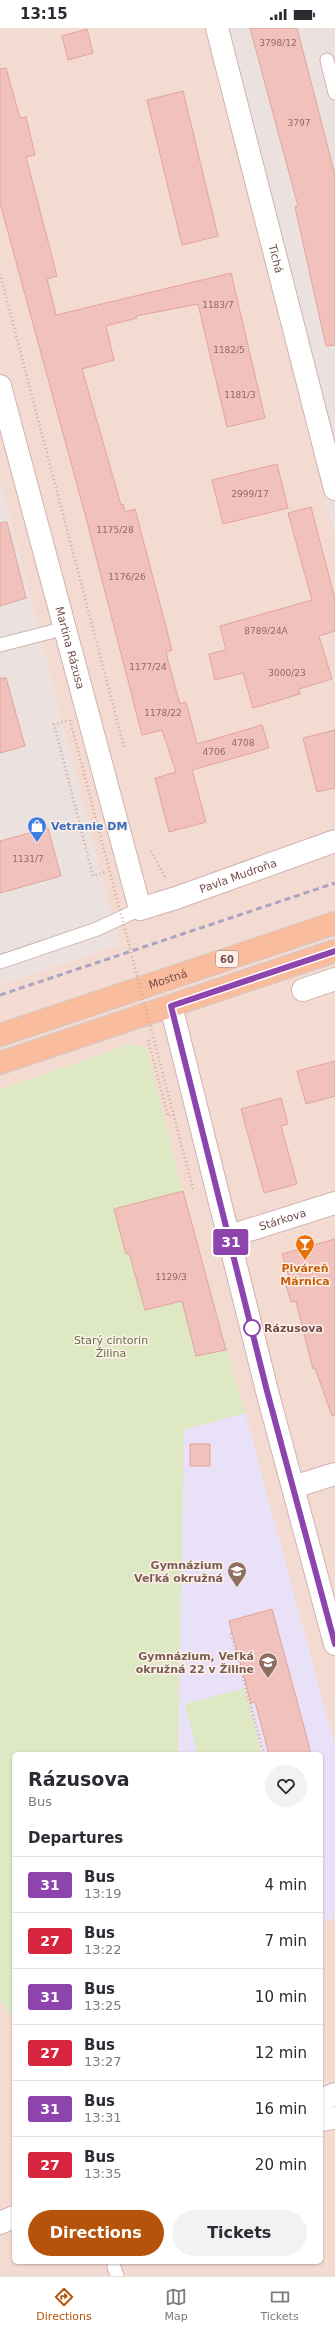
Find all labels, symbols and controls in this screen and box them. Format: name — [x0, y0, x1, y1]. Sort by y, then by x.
text: 13:15 — [20, 5, 68, 23]
house number: 3798/12 — [259, 38, 297, 48]
house number: 3797 — [288, 118, 310, 128]
street label: Tichá — [266, 242, 286, 274]
house number: 1183/7 — [202, 300, 234, 310]
house number: 1182/5 — [213, 345, 245, 355]
house number: 1181/3 — [224, 390, 256, 400]
house number: 2999/17 — [231, 489, 269, 499]
house number: 1175/28 — [96, 525, 134, 535]
house number: 1176/26 — [108, 572, 146, 582]
street label: Martina Rázusa — [53, 605, 87, 690]
house number: 8789/24A — [244, 626, 289, 636]
house number: 1177/24 — [129, 662, 167, 672]
house number: 3000/23 — [268, 668, 306, 678]
house number: 1178/22 — [144, 708, 182, 718]
house number: 4708 — [232, 738, 255, 748]
house number: 4706 — [203, 747, 226, 757]
shop icon: Vetranie DM — [26, 815, 48, 843]
place label: Vetranie DM — [51, 820, 127, 833]
house number: 1131/7 — [12, 854, 44, 864]
street label: Pavla Mudroňa — [198, 856, 278, 896]
road number: 60 — [216, 951, 238, 967]
street label: Mostná — [147, 966, 189, 991]
street label: Stárkova — [257, 1206, 308, 1233]
line badge: 31 — [213, 1229, 249, 1255]
bar icon: Piváreň Márnica — [294, 1233, 316, 1261]
text: 31 — [221, 1234, 241, 1250]
place label: Piváreň Márnica — [280, 1262, 330, 1288]
house number: 1129/3 — [155, 1272, 187, 1282]
marker: Rázusova — [243, 1319, 261, 1337]
place label: Rázusova — [264, 1322, 323, 1335]
park label: Starý cintorín Žilina — [74, 1334, 148, 1360]
place label: Gymnázium Veľká okružná — [134, 1559, 223, 1585]
school or university icon: Gymnázium Veľká okružná — [226, 1560, 248, 1588]
place label: Gymnázium, Veľká okružná 22 v Žiline — [136, 1650, 254, 1676]
school or university icon: Gymnázium, Veľká okružná 22 v Žiline — [257, 1651, 279, 1679]
button: heart — [265, 1765, 307, 1807]
text: Rázusova — [28, 1768, 130, 1790]
text: Bus — [28, 1794, 52, 1809]
text: Departures — [28, 1829, 123, 1847]
text: Bus — [84, 1868, 115, 1886]
text: 4 min — [264, 1876, 307, 1894]
text: 31 — [40, 1877, 60, 1893]
text: 13:19 — [84, 1886, 121, 1901]
text: Bus — [84, 1924, 115, 1942]
text: 7 min — [264, 1932, 307, 1950]
text: 27 — [40, 1933, 60, 1949]
text: 13:22 — [84, 1942, 121, 1957]
text: Bus — [84, 1980, 115, 1998]
text: 10 min — [255, 1988, 307, 2006]
text: 31 — [40, 1989, 60, 2005]
text: 13:25 — [84, 1998, 121, 2013]
text: Bus — [84, 2036, 115, 2054]
text: 12 min — [255, 2044, 307, 2062]
text: 27 — [40, 2045, 60, 2061]
text: 13:27 — [84, 2054, 121, 2069]
text: Bus — [84, 2092, 115, 2110]
text: 16 min — [255, 2100, 307, 2118]
text: 31 — [40, 2101, 60, 2117]
text: 13:31 — [84, 2110, 121, 2125]
text: Bus — [84, 2148, 115, 2166]
text: 20 min — [255, 2156, 307, 2174]
text: 27 — [40, 2157, 60, 2173]
text: 13:35 — [84, 2166, 121, 2181]
button: Directions — [28, 2210, 164, 2256]
button: Tickets — [172, 2210, 307, 2256]
tab: Directions — [36, 2286, 92, 2323]
tab: Map — [164, 2286, 188, 2323]
tab: Tickets — [260, 2286, 299, 2323]

